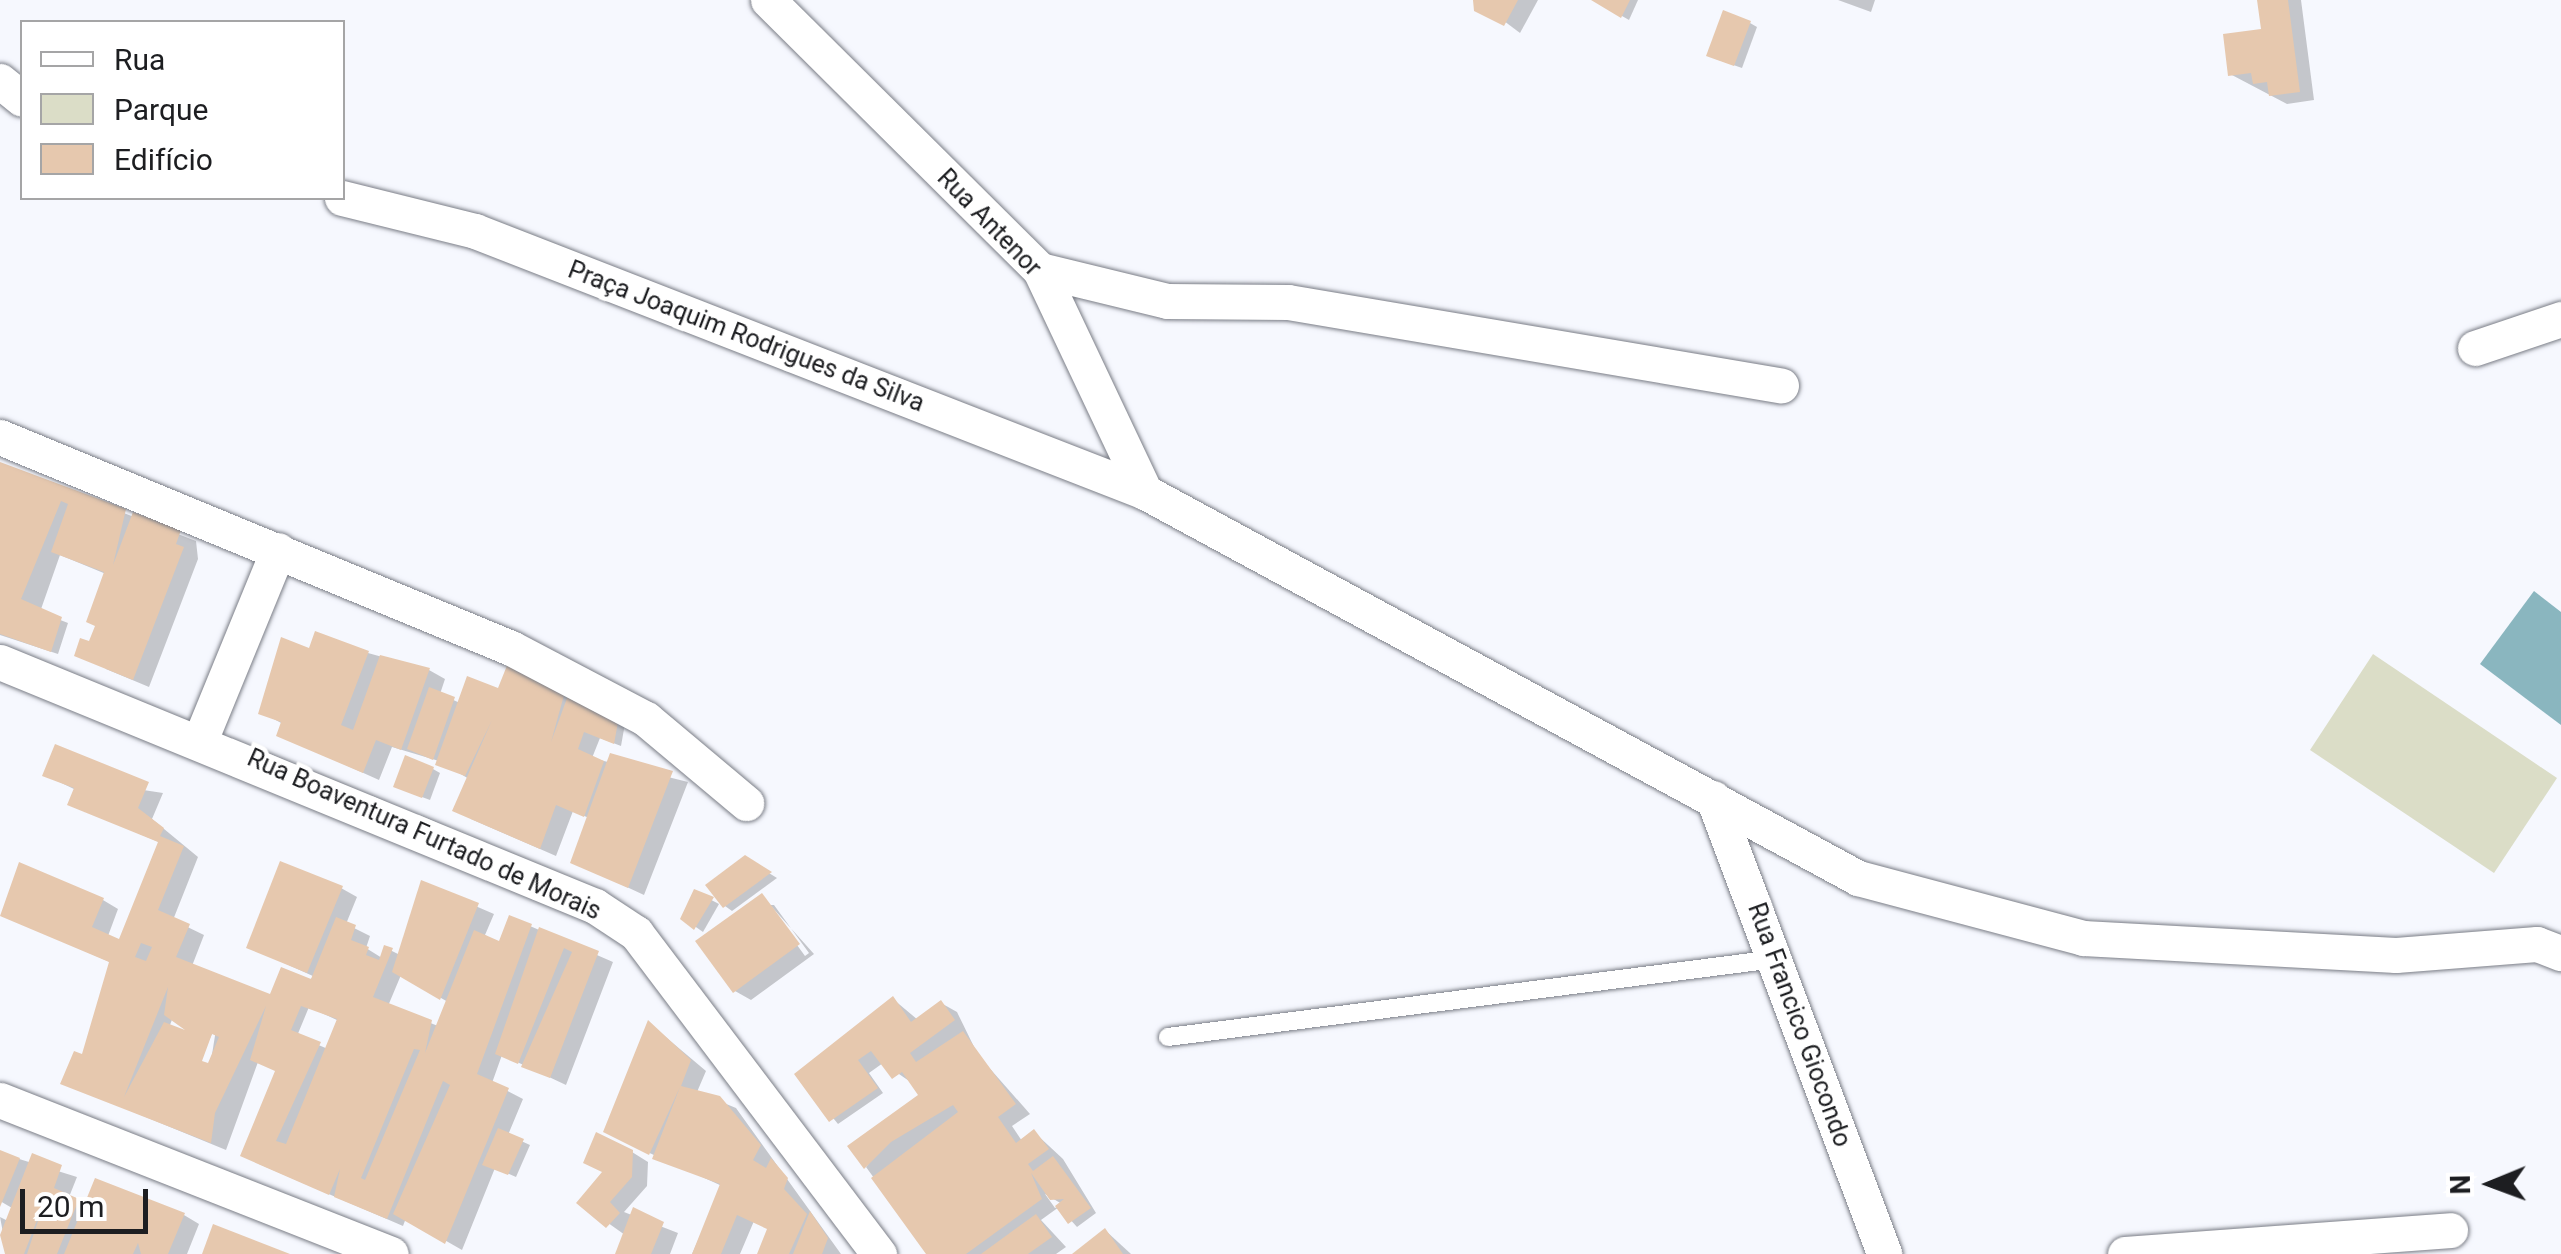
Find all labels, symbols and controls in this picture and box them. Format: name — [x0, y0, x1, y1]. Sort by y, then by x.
legend — [20, 20, 345, 200]
text: Rua — [114, 42, 165, 77]
text: Parque — [114, 92, 208, 127]
text: Edifício — [114, 142, 213, 177]
street label: Rua Antenor — [931, 163, 1047, 283]
street label: Praça Joaquim Rodrigues da Silva — [564, 255, 928, 419]
street label: Rua Boaventura Furtado de Morais — [243, 743, 605, 927]
street label: Rua Francico Giocondo — [1741, 899, 1857, 1151]
north arrow — [2441, 1134, 2541, 1234]
scale bar — [25, 1169, 152, 1231]
text: N — [2444, 1174, 2477, 1195]
text: 20 m — [37, 1189, 104, 1224]

